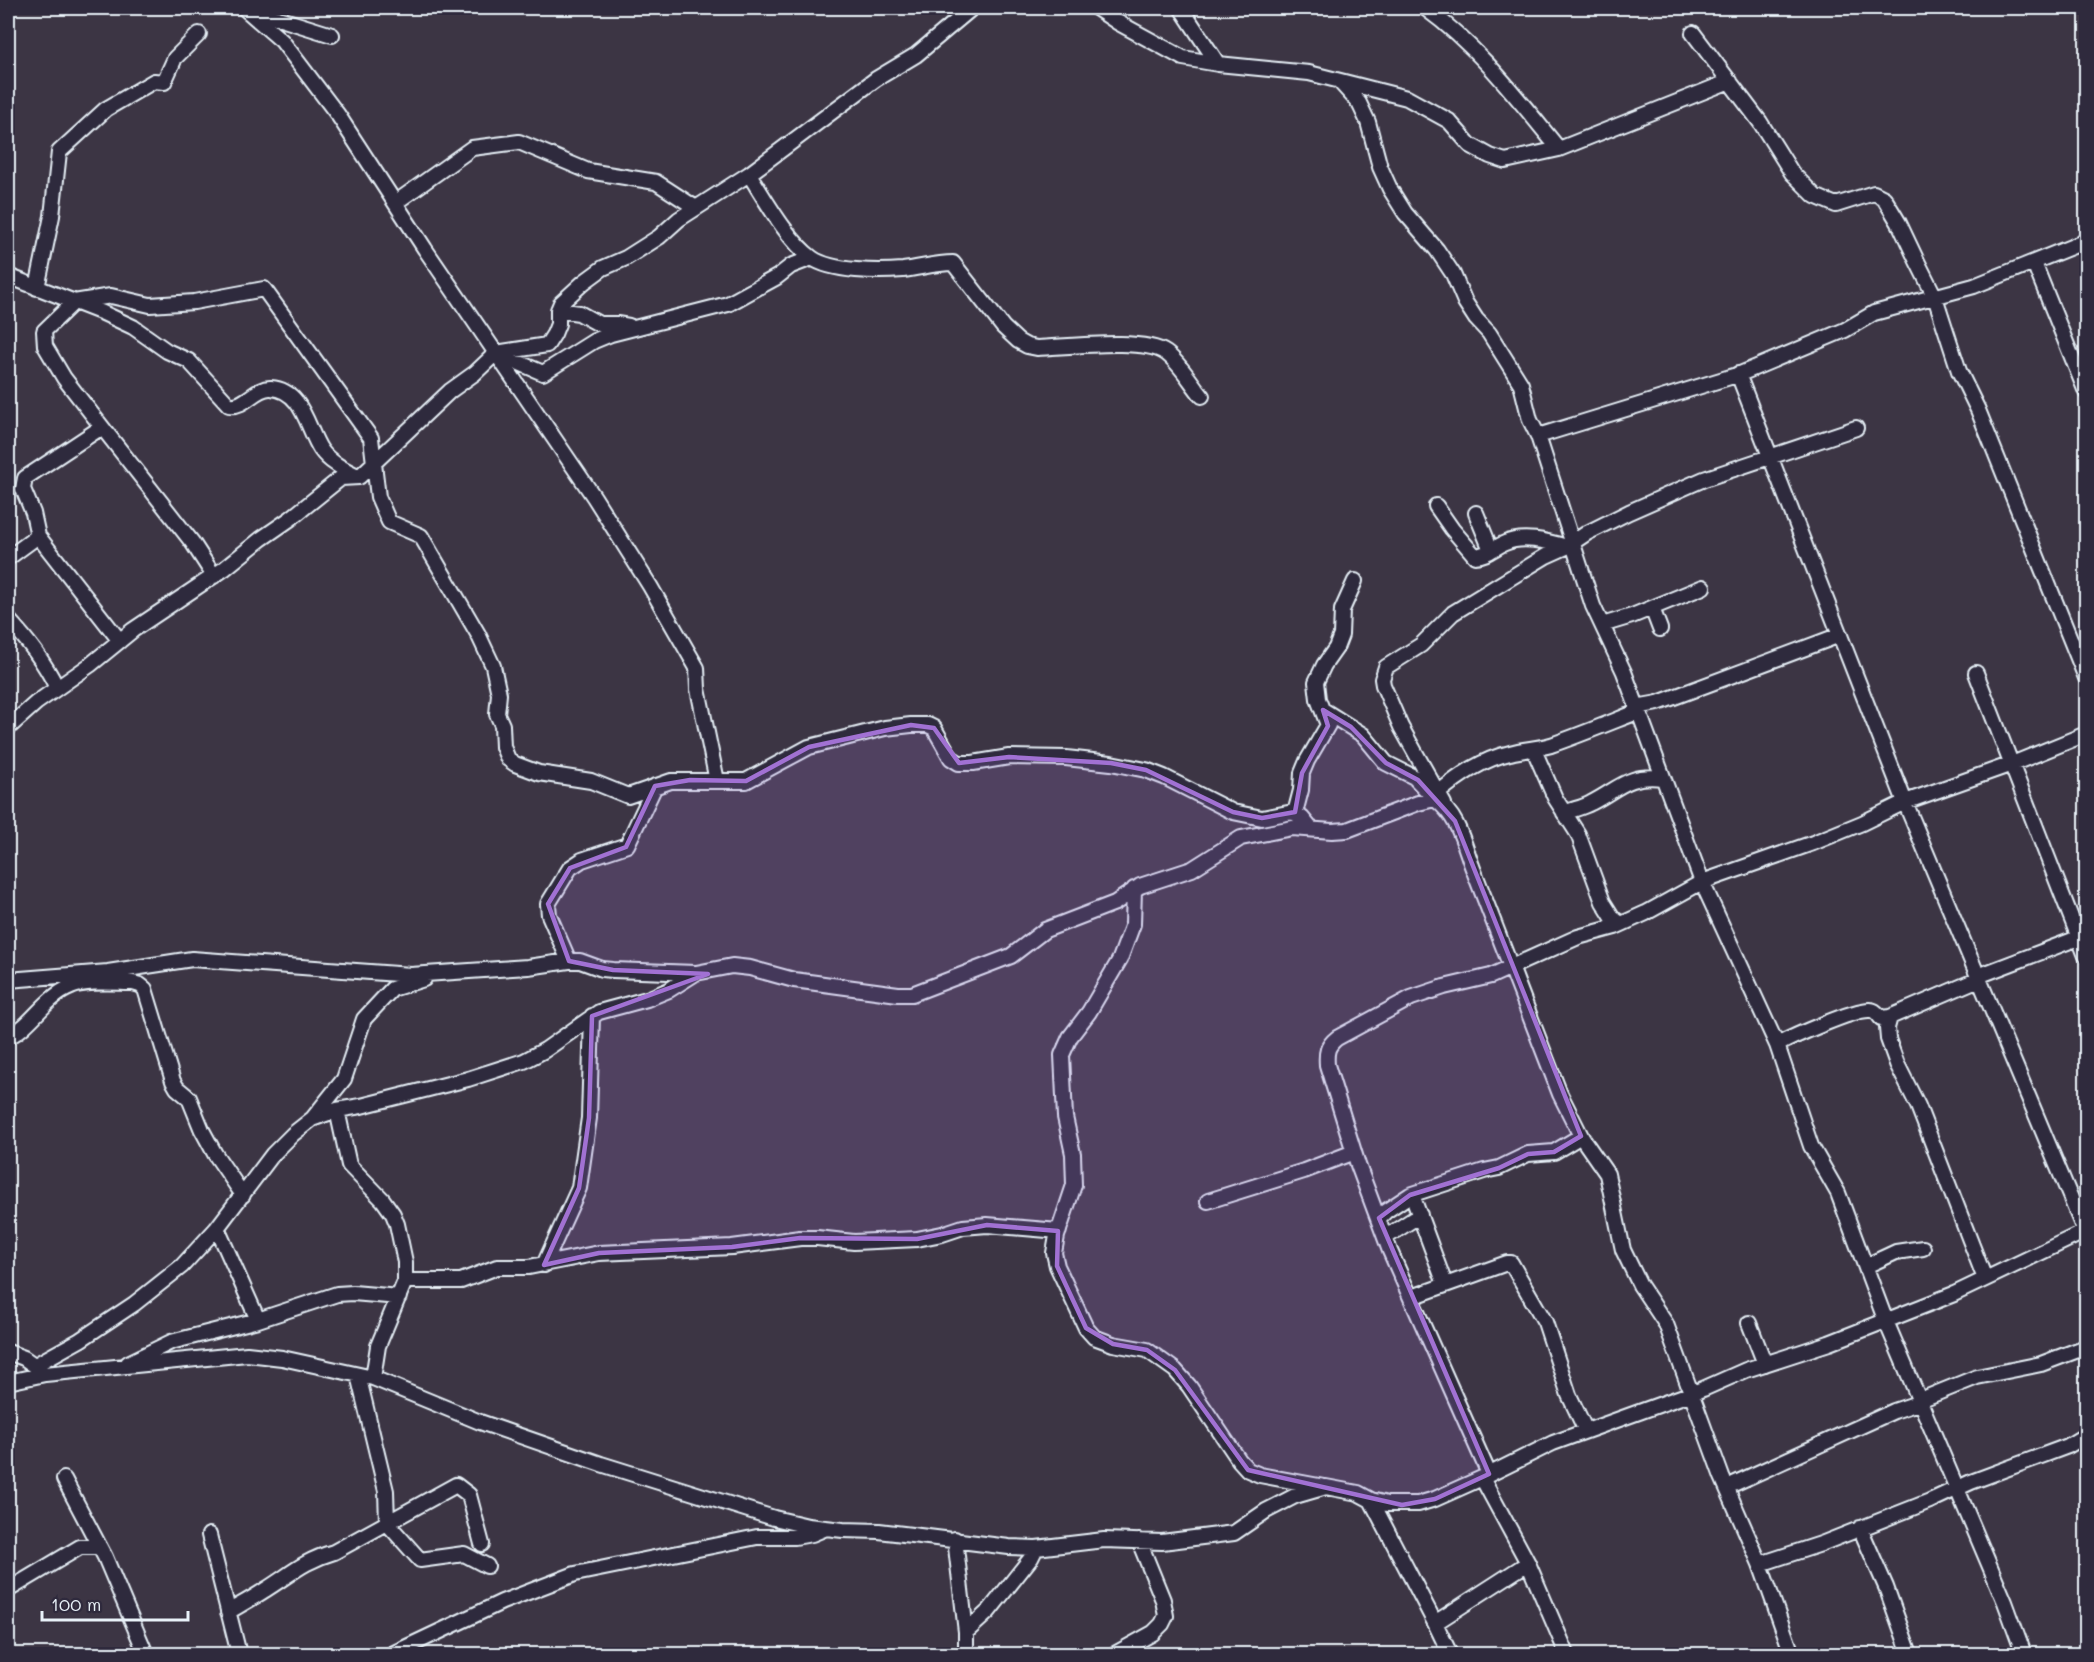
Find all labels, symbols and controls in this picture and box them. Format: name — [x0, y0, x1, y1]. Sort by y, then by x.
scale bar — [42, 1584, 188, 1622]
text: 100 m — [51, 1592, 101, 1616]

